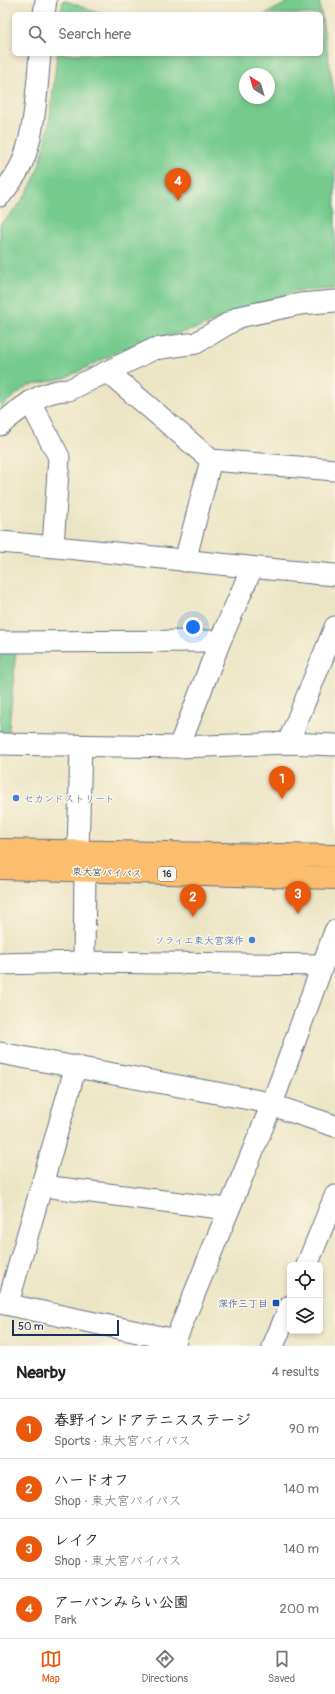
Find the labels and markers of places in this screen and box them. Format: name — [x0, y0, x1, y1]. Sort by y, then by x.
pin: 4 — [165, 168, 191, 201]
pin: 1 — [269, 766, 295, 799]
marker: セカンドストリート — [11, 793, 21, 803]
place label: セカンドストリート — [24, 793, 115, 805]
pin: 3 — [285, 881, 311, 914]
pin: 2 — [180, 884, 206, 917]
place label: ソライエ東大宮深作 — [154, 935, 244, 947]
marker: ソライエ東大宮深作 — [247, 935, 257, 945]
place label: 深作三丁目 — [218, 1298, 268, 1310]
marker: 深作三丁目 — [271, 1298, 281, 1308]

